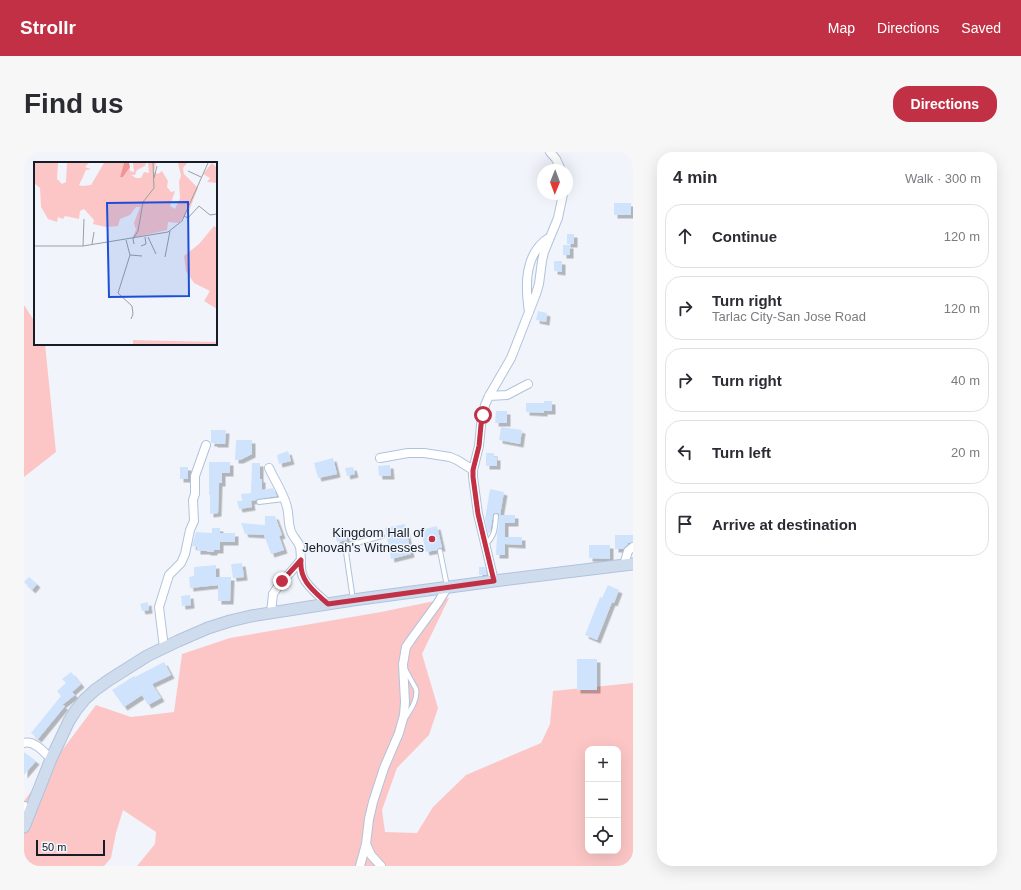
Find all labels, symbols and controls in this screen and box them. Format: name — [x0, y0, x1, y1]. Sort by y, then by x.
text: Strollr — [20, 17, 76, 38]
text: Map — [828, 20, 855, 36]
text: Directions — [877, 20, 939, 36]
text: Saved — [961, 20, 1001, 36]
button: Directions — [893, 86, 997, 122]
text: Find us — [24, 88, 124, 119]
inset map — [34, 162, 217, 345]
north arrow — [537, 164, 573, 200]
text: 4 min — [673, 168, 717, 187]
text: Walk · 300 m — [905, 171, 981, 186]
icon: ahead — [674, 225, 696, 247]
text: Continue — [712, 228, 777, 245]
text: 120 m — [944, 229, 980, 244]
text: Turn right — [712, 292, 782, 309]
icon: right — [674, 297, 696, 319]
text: 120 m — [944, 301, 980, 316]
text: Tarlac City-San Jose Road — [712, 309, 866, 324]
icon: right — [674, 369, 696, 391]
text: Turn right — [712, 372, 782, 389]
text: 40 m — [951, 373, 980, 388]
route start — [474, 406, 492, 424]
icon: left — [674, 441, 696, 463]
text: Turn left — [712, 444, 771, 461]
text: 20 m — [951, 445, 980, 460]
icon: arrive — [674, 513, 696, 535]
text: Arrive at destination — [712, 516, 857, 533]
place label: Kingdom Hall of Jehovah's Witnesses — [302, 525, 424, 555]
marker: Kingdom Hall of Jehovah's Witnesses — [427, 534, 437, 544]
route end — [273, 572, 291, 590]
map controls — [585, 746, 621, 854]
button: + — [585, 746, 621, 782]
button: − — [585, 782, 621, 818]
button: locate — [585, 818, 621, 854]
scale bar — [36, 838, 105, 857]
text: 50 m — [42, 841, 66, 853]

